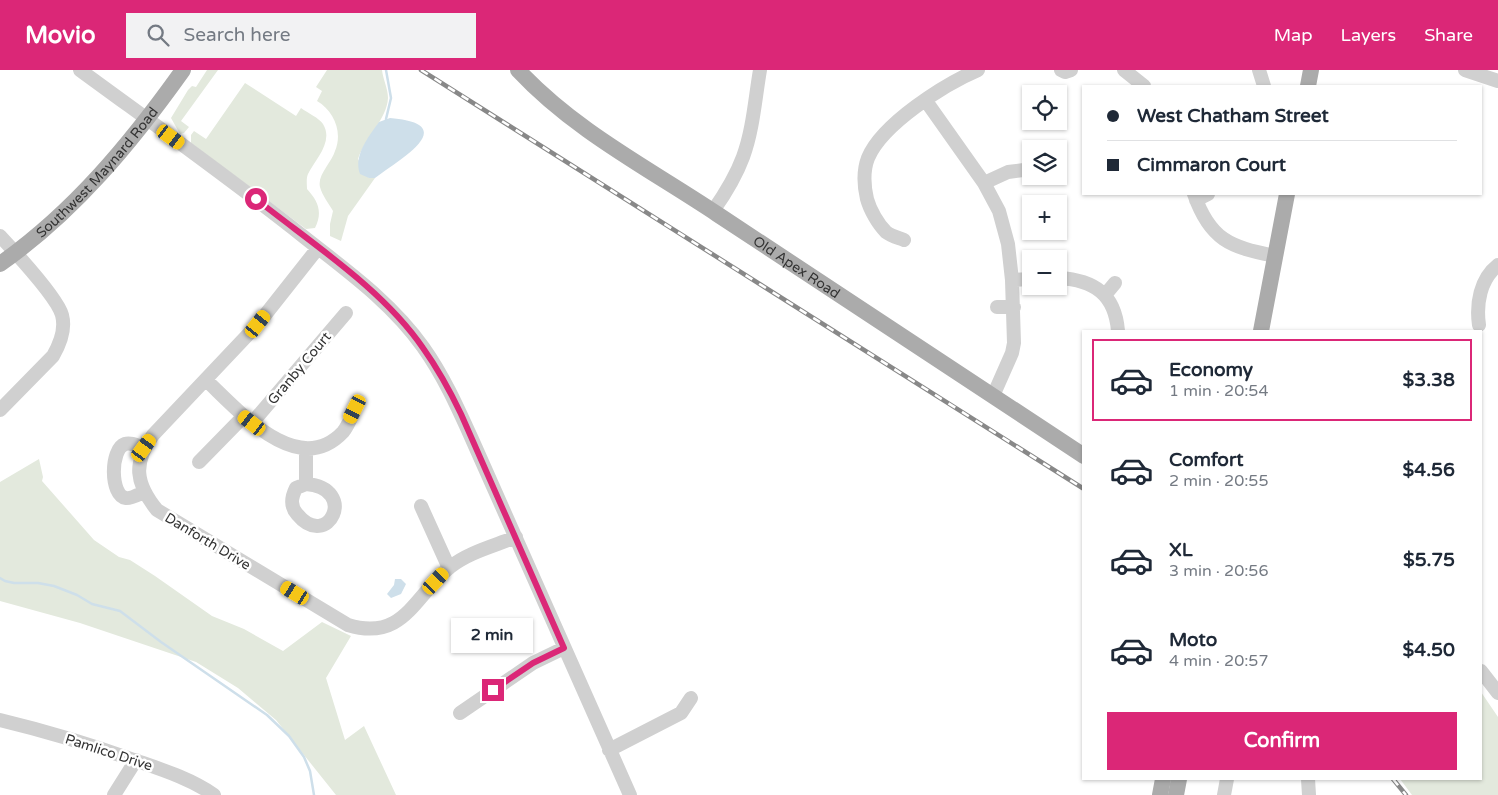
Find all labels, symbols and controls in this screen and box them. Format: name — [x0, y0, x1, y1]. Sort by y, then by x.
search box — [126, 13, 476, 58]
text: Movio — [25, 21, 96, 50]
icon: search — [144, 21, 172, 49]
text: Search here — [184, 24, 290, 46]
text: Map — [1274, 24, 1313, 46]
text: Layers — [1341, 24, 1396, 46]
text: Share — [1424, 24, 1473, 46]
map controls — [1022, 85, 1067, 295]
button: locate — [1022, 85, 1067, 130]
street label: Southwest Maynard Road — [33, 104, 162, 242]
text: West Chatham Street — [1137, 105, 1329, 127]
car — [154, 122, 187, 152]
button: layers — [1022, 140, 1067, 185]
text: Cimmaron Court — [1137, 154, 1286, 176]
route start — [245, 188, 267, 210]
button: + — [1022, 195, 1067, 240]
street label: Old Apex Road — [750, 232, 843, 302]
button: − — [1022, 250, 1067, 295]
car — [242, 308, 273, 340]
street label: Granby Court — [264, 328, 335, 408]
icon: car — [1109, 358, 1154, 403]
text: Economy — [1169, 359, 1253, 381]
text: $3.38 — [1403, 369, 1455, 391]
text: 1 min · 20:54 — [1169, 381, 1268, 401]
car — [341, 392, 368, 426]
car — [235, 408, 268, 438]
car — [129, 431, 158, 465]
icon: car — [1109, 448, 1154, 493]
text: Comfort — [1169, 449, 1243, 471]
text: $4.56 — [1403, 459, 1455, 481]
text: 2 min · 20:55 — [1169, 471, 1268, 491]
street label: Danforth Drive — [162, 509, 254, 574]
icon: car — [1109, 538, 1154, 583]
text: XL — [1169, 539, 1193, 561]
text: $5.75 — [1403, 549, 1455, 571]
text: 3 min · 20:56 — [1169, 561, 1268, 581]
car — [420, 565, 451, 597]
car — [278, 579, 311, 607]
callout: 2 min — [452, 618, 534, 652]
text: 2 min — [471, 625, 513, 645]
icon: car — [1109, 628, 1154, 673]
text: Moto — [1169, 629, 1217, 651]
text: $4.50 — [1403, 639, 1455, 661]
text: 4 min · 20:57 — [1169, 651, 1268, 671]
route end — [482, 679, 504, 701]
button: Confirm — [1107, 712, 1457, 770]
street label: Pamlico Drive — [63, 730, 155, 775]

